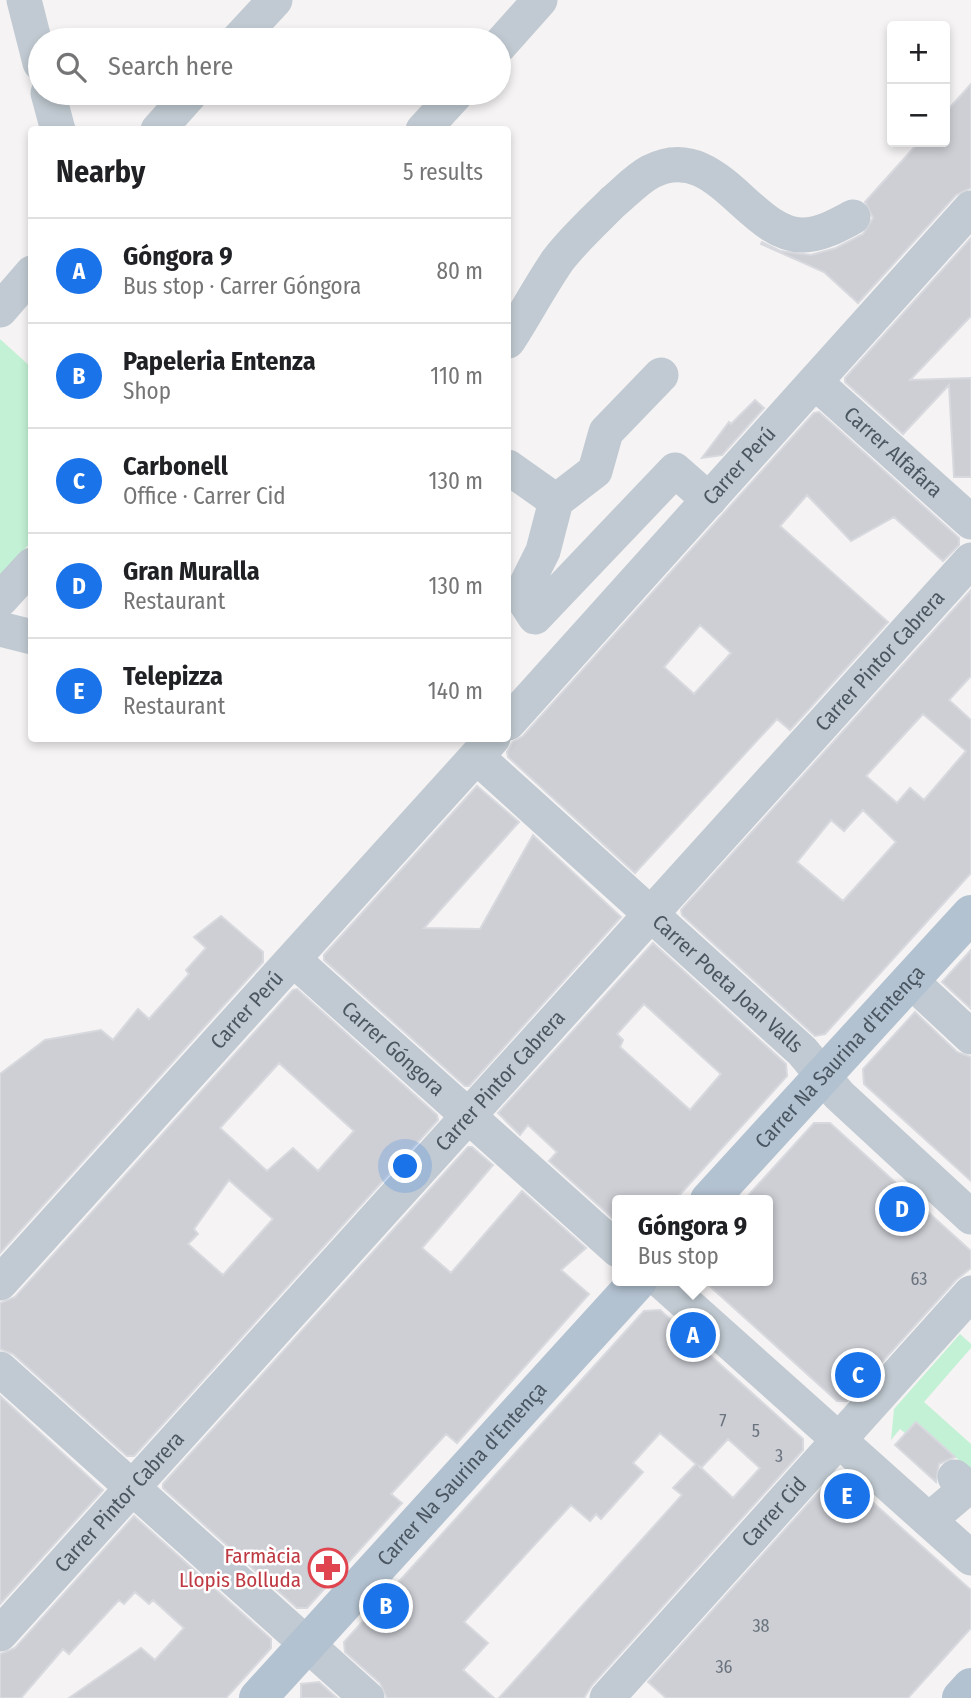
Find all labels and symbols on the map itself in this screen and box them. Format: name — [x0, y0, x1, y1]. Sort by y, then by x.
street label: Carrer Alfafara — [838, 401, 948, 503]
street label: Carrer Perú — [697, 421, 781, 510]
street label: Carrer Pintor Cabrera — [810, 585, 950, 737]
street label: Carrer Poeta Joan Valls — [647, 909, 808, 1059]
street label: Carrer Na Saurina d'Entença — [750, 960, 931, 1154]
street label: Carrer Perú — [205, 966, 289, 1055]
street label: Carrer Góngora — [336, 996, 450, 1101]
street label: Carrer Pintor Cabrera — [430, 1005, 571, 1156]
your location — [388, 1149, 422, 1183]
pin: D — [879, 1183, 925, 1235]
house number: 63 — [911, 1268, 927, 1290]
pin: A — [670, 1309, 716, 1361]
pin: C — [835, 1349, 881, 1401]
street label: Carrer Na Saurina d'Entença — [372, 1377, 552, 1571]
house number: 7 — [719, 1410, 727, 1432]
house number: 5 — [752, 1420, 760, 1442]
street label: Carrer Pintor Cabrera — [49, 1426, 190, 1578]
house number: 3 — [775, 1445, 783, 1467]
pin: E — [824, 1470, 870, 1522]
street label: Carrer Cid — [736, 1472, 812, 1552]
place label: Farmàcia Llopis Bolluda — [179, 1543, 301, 1593]
pharmacy icon: Farmàcia Llopis Bolluda — [307, 1547, 349, 1589]
pin: B — [363, 1580, 409, 1632]
house number: 38 — [752, 1615, 770, 1637]
house number: 36 — [715, 1656, 733, 1678]

